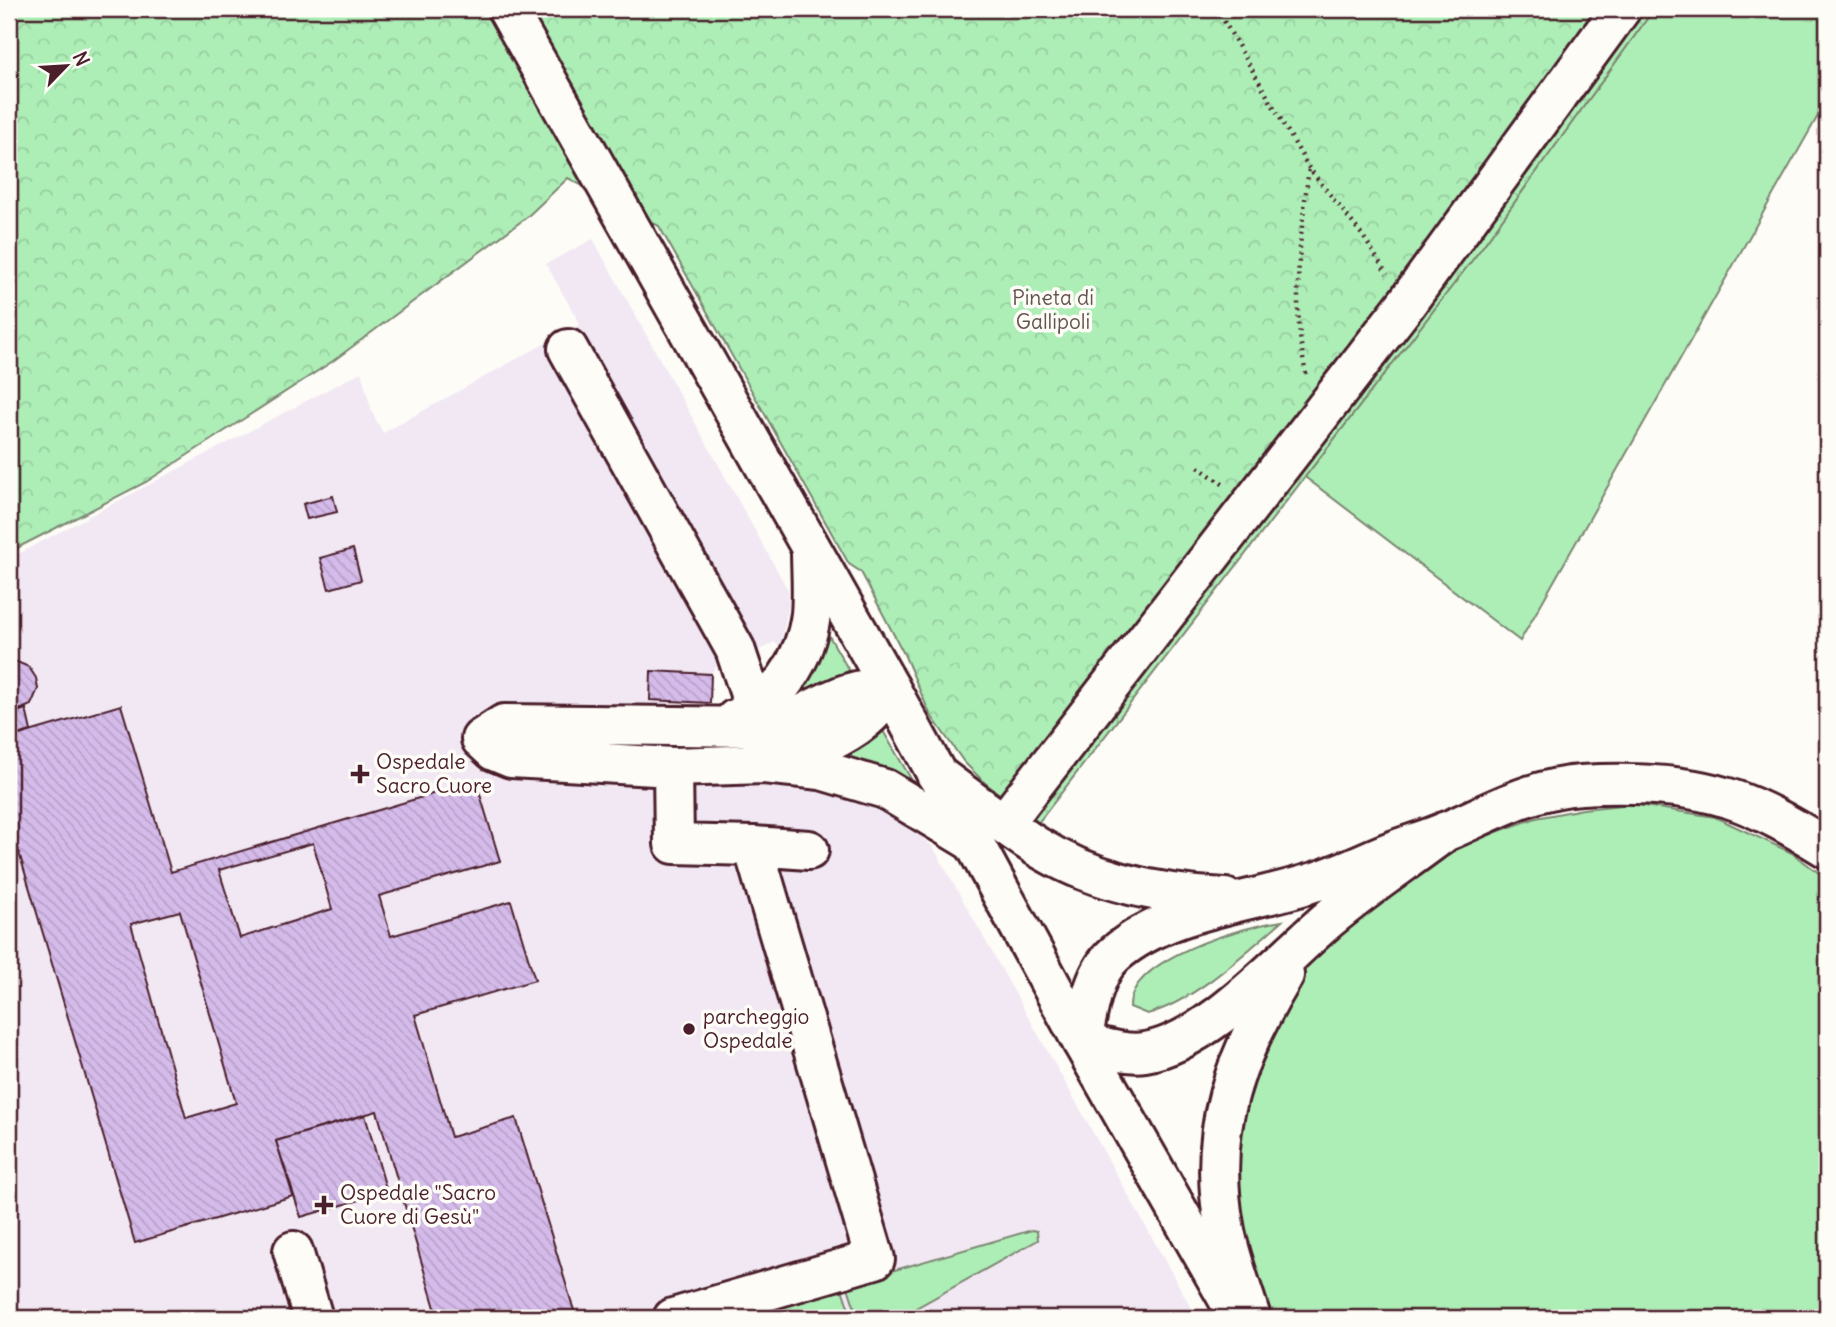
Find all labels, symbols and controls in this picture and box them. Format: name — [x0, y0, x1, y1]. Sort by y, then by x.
north arrow — [32, 32, 102, 102]
text: N — [68, 48, 95, 70]
park label: Pineta di Gallipoli — [1012, 284, 1094, 335]
place label: Ospedale Sacro Cuore — [376, 748, 492, 799]
marker: Ospedale Sacro Cuore — [350, 764, 370, 784]
place label: parcheggio Ospedale — [703, 1003, 809, 1054]
marker: parcheggio Ospedale — [681, 1021, 697, 1037]
place label: Ospedale "Sacro Cuore di Gesù" — [340, 1179, 496, 1230]
marker: Ospedale "Sacro Cuore di Gesù" — [314, 1195, 334, 1215]

